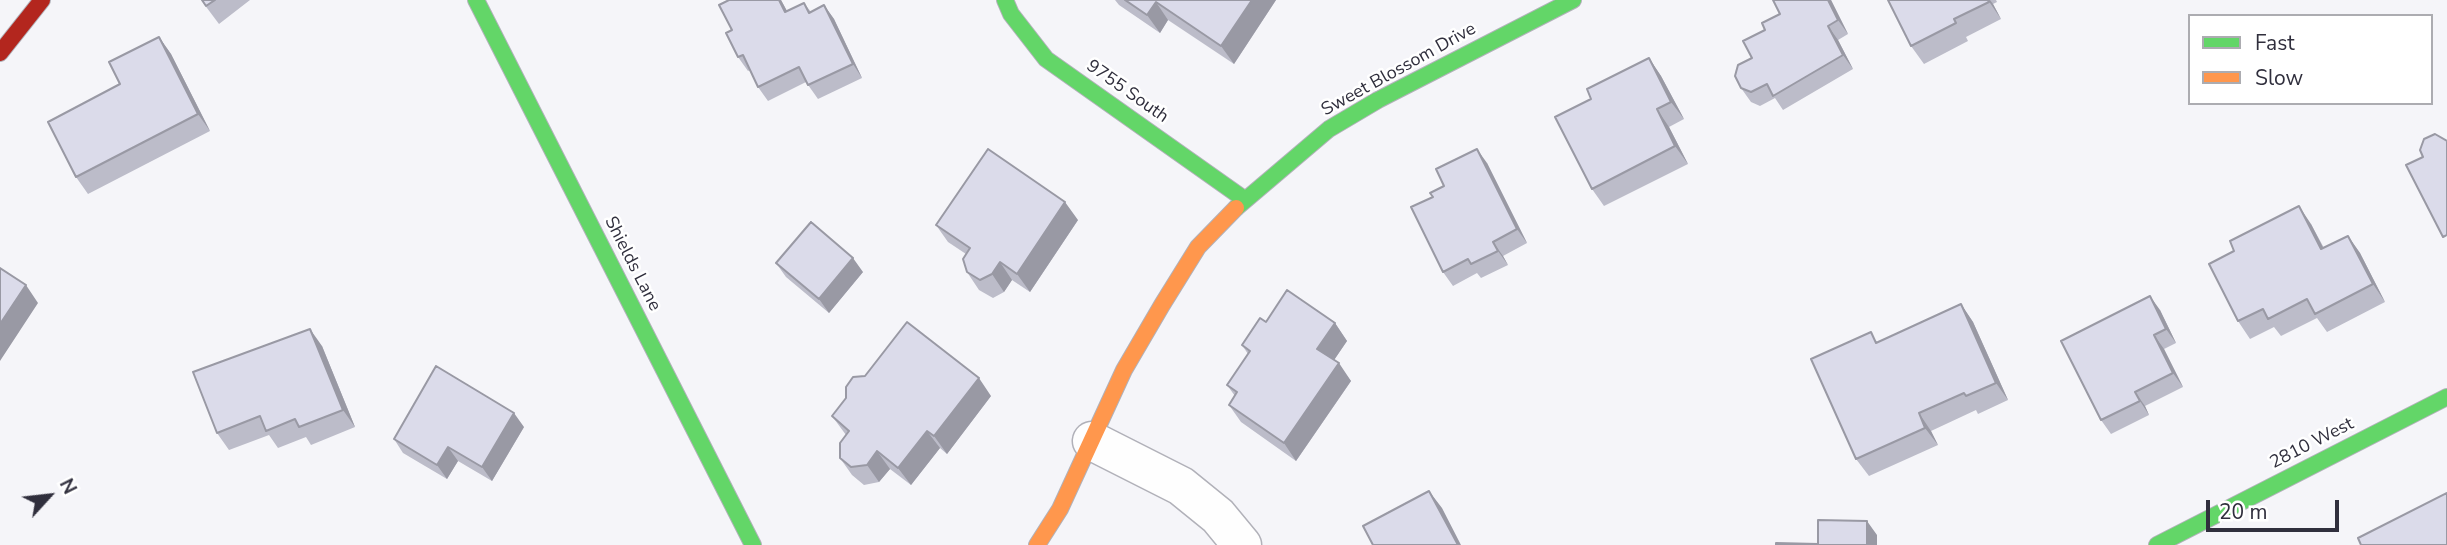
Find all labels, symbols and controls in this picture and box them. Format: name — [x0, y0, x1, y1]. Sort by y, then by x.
legend — [2188, 14, 2433, 105]
street label: Sweet Blossom Drive — [1318, 18, 1480, 122]
text: Fast — [2255, 29, 2295, 57]
street label: 9755 South — [1082, 56, 1172, 128]
text: Slow — [2255, 64, 2303, 92]
street label: Shields Lane — [599, 213, 665, 315]
street label: 2810 West — [2267, 414, 2357, 474]
north arrow — [14, 461, 84, 531]
text: N — [53, 474, 83, 499]
scale bar — [2209, 486, 2342, 530]
text: 20 m — [2219, 498, 2268, 526]

